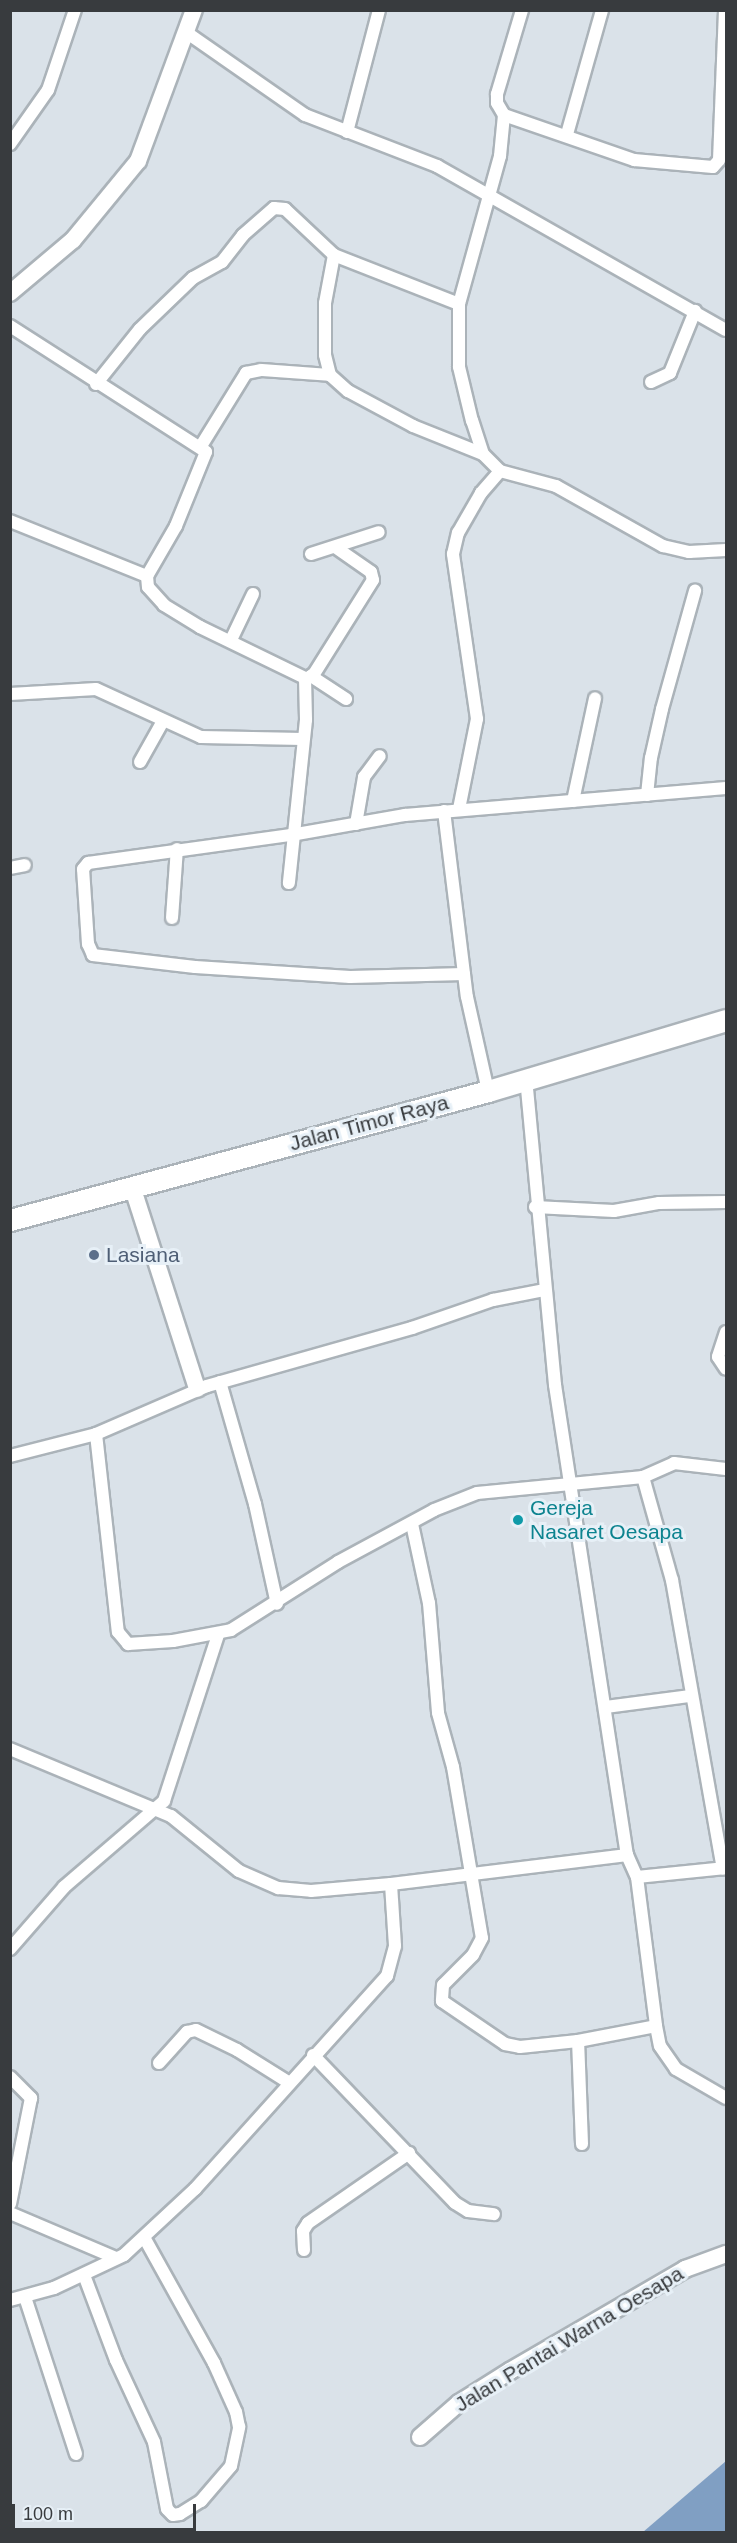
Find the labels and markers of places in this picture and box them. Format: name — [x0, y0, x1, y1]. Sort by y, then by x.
place label: Lasiana — [106, 1242, 180, 1268]
marker: Lasiana — [87, 1248, 101, 1262]
place label: Gereja Nasaret Oesapa — [530, 1495, 683, 1545]
marker: Gereja Nasaret Oesapa — [511, 1513, 525, 1527]

